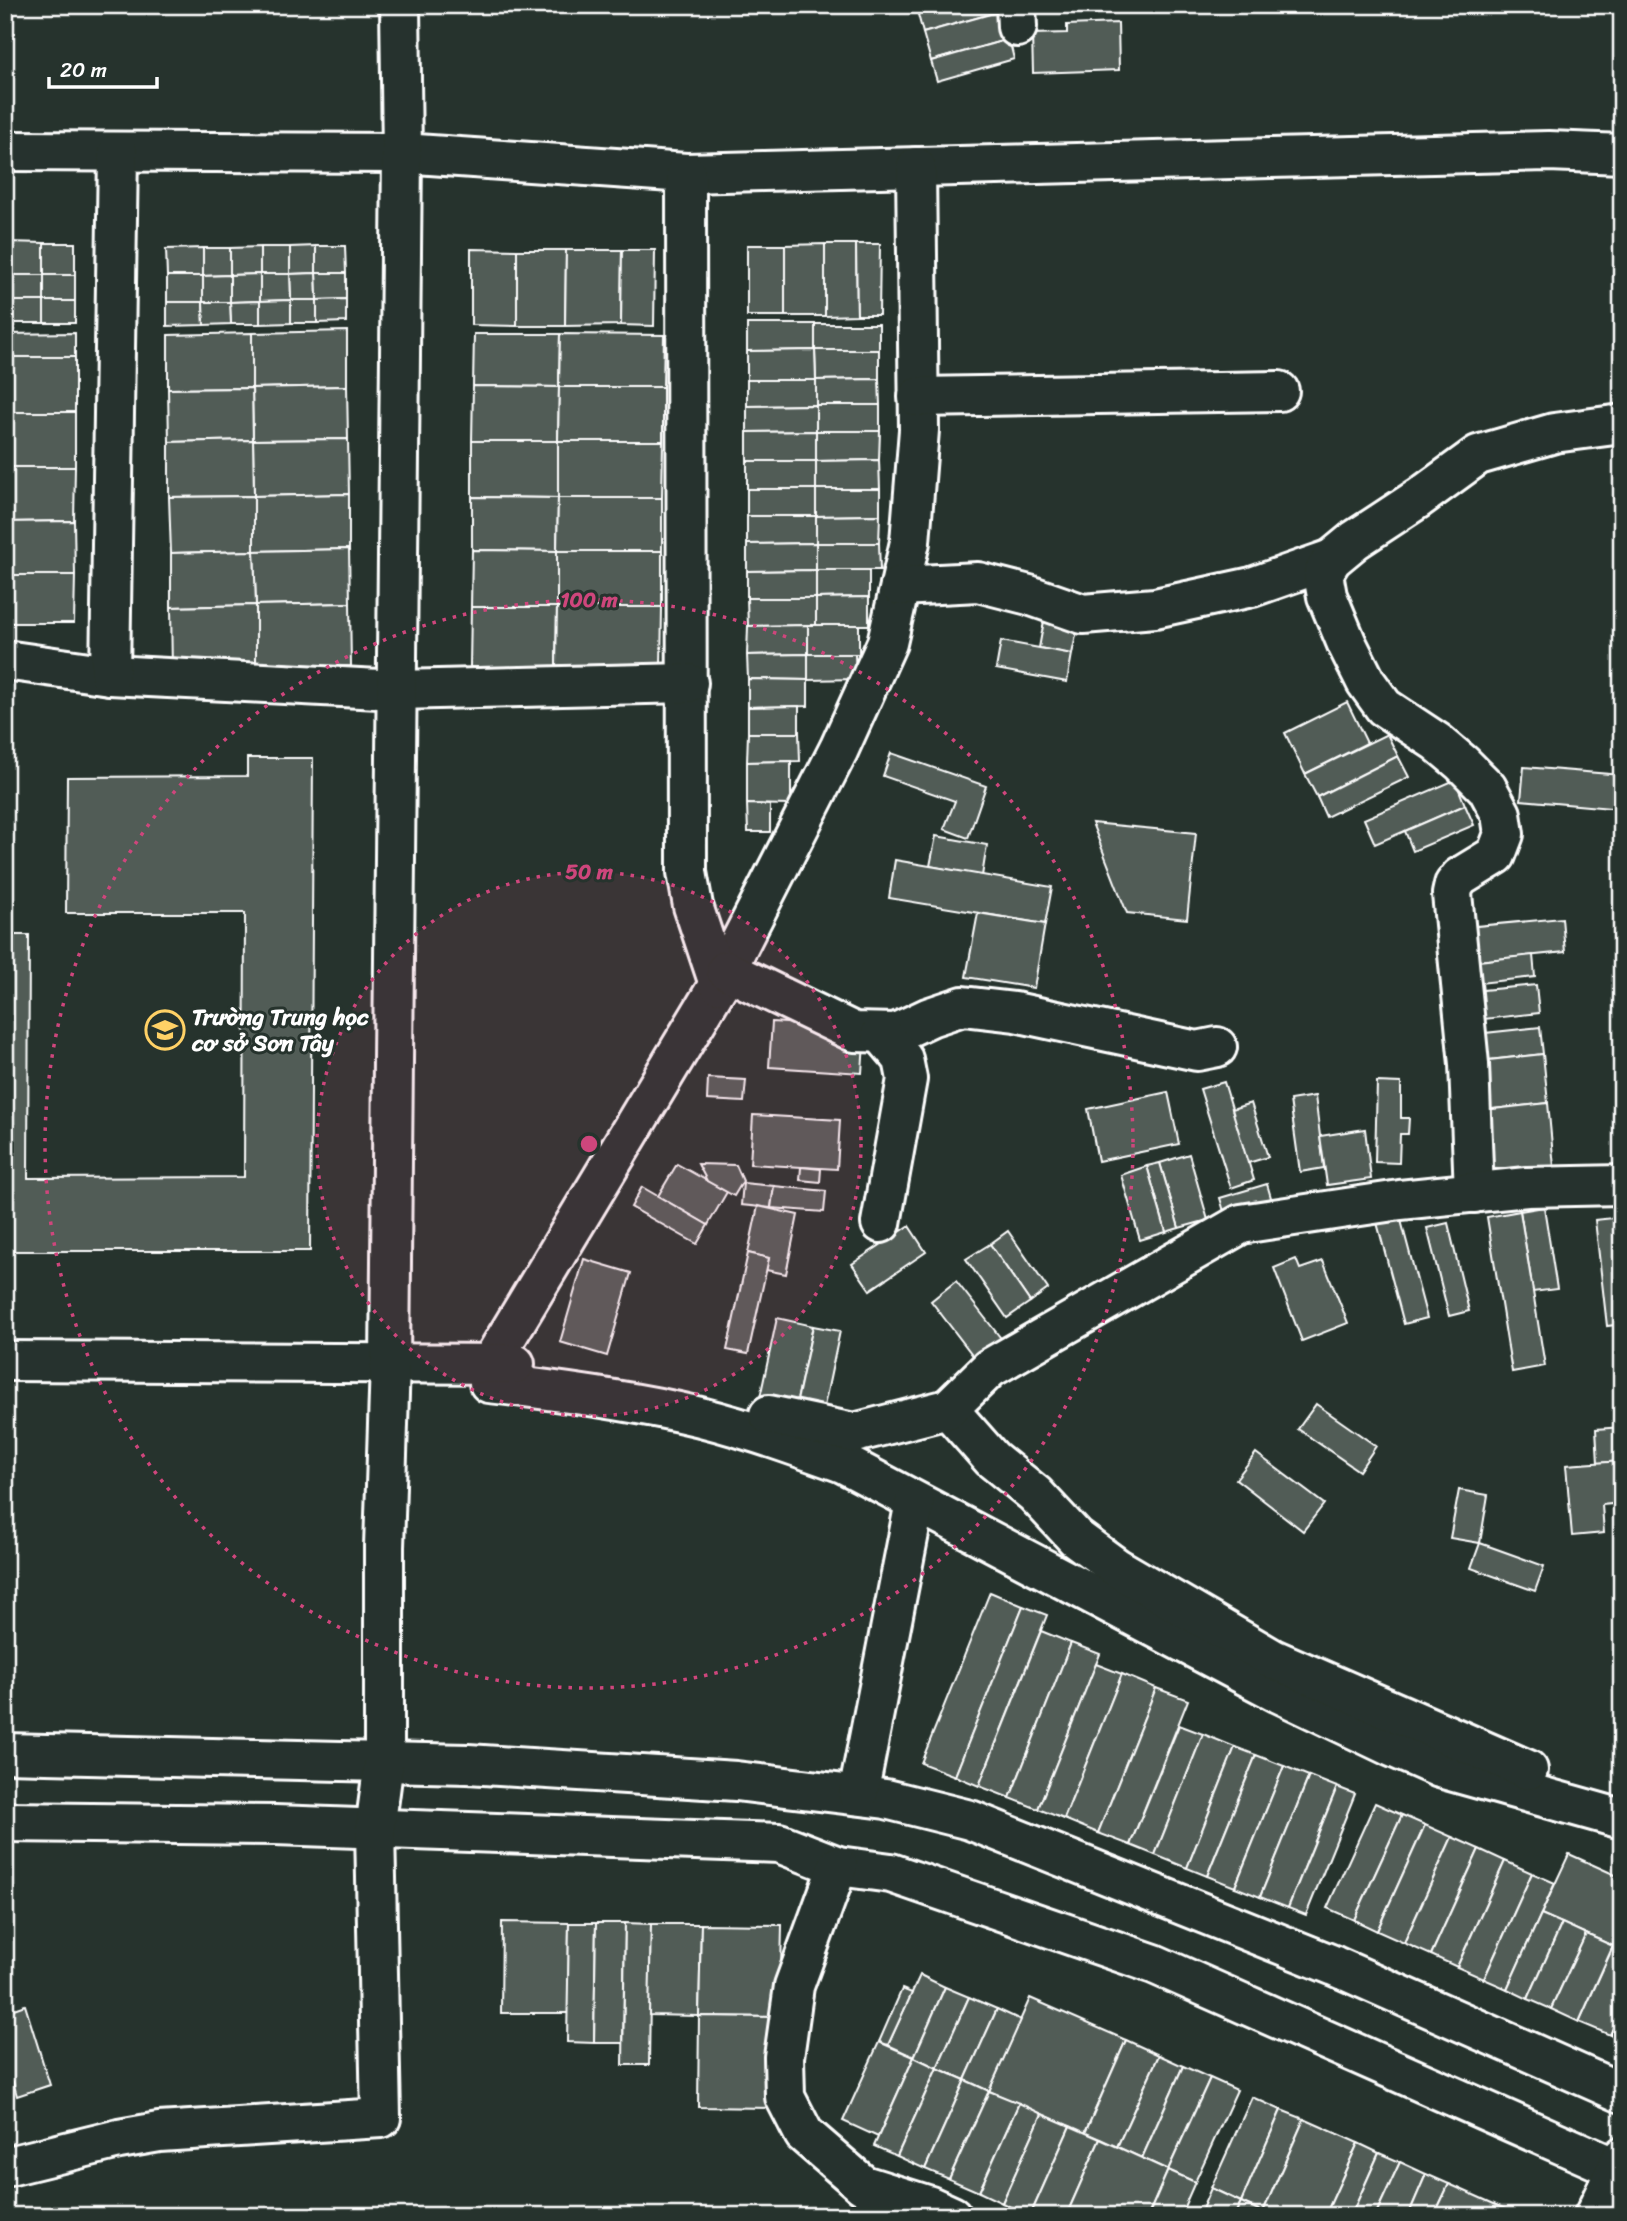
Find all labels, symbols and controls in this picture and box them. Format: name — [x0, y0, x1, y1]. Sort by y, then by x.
scale bar — [49, 46, 158, 90]
text: 20 m — [60, 51, 107, 89]
text: 100 m — [560, 581, 618, 619]
text: 50 m — [565, 853, 614, 891]
place label: Trường Trung học cơ sở Sơn Tây — [191, 997, 369, 1064]
school or university icon: Trường Trung học cơ sở Sơn Tây — [144, 1009, 186, 1051]
centre of rings — [577, 1132, 601, 1156]

